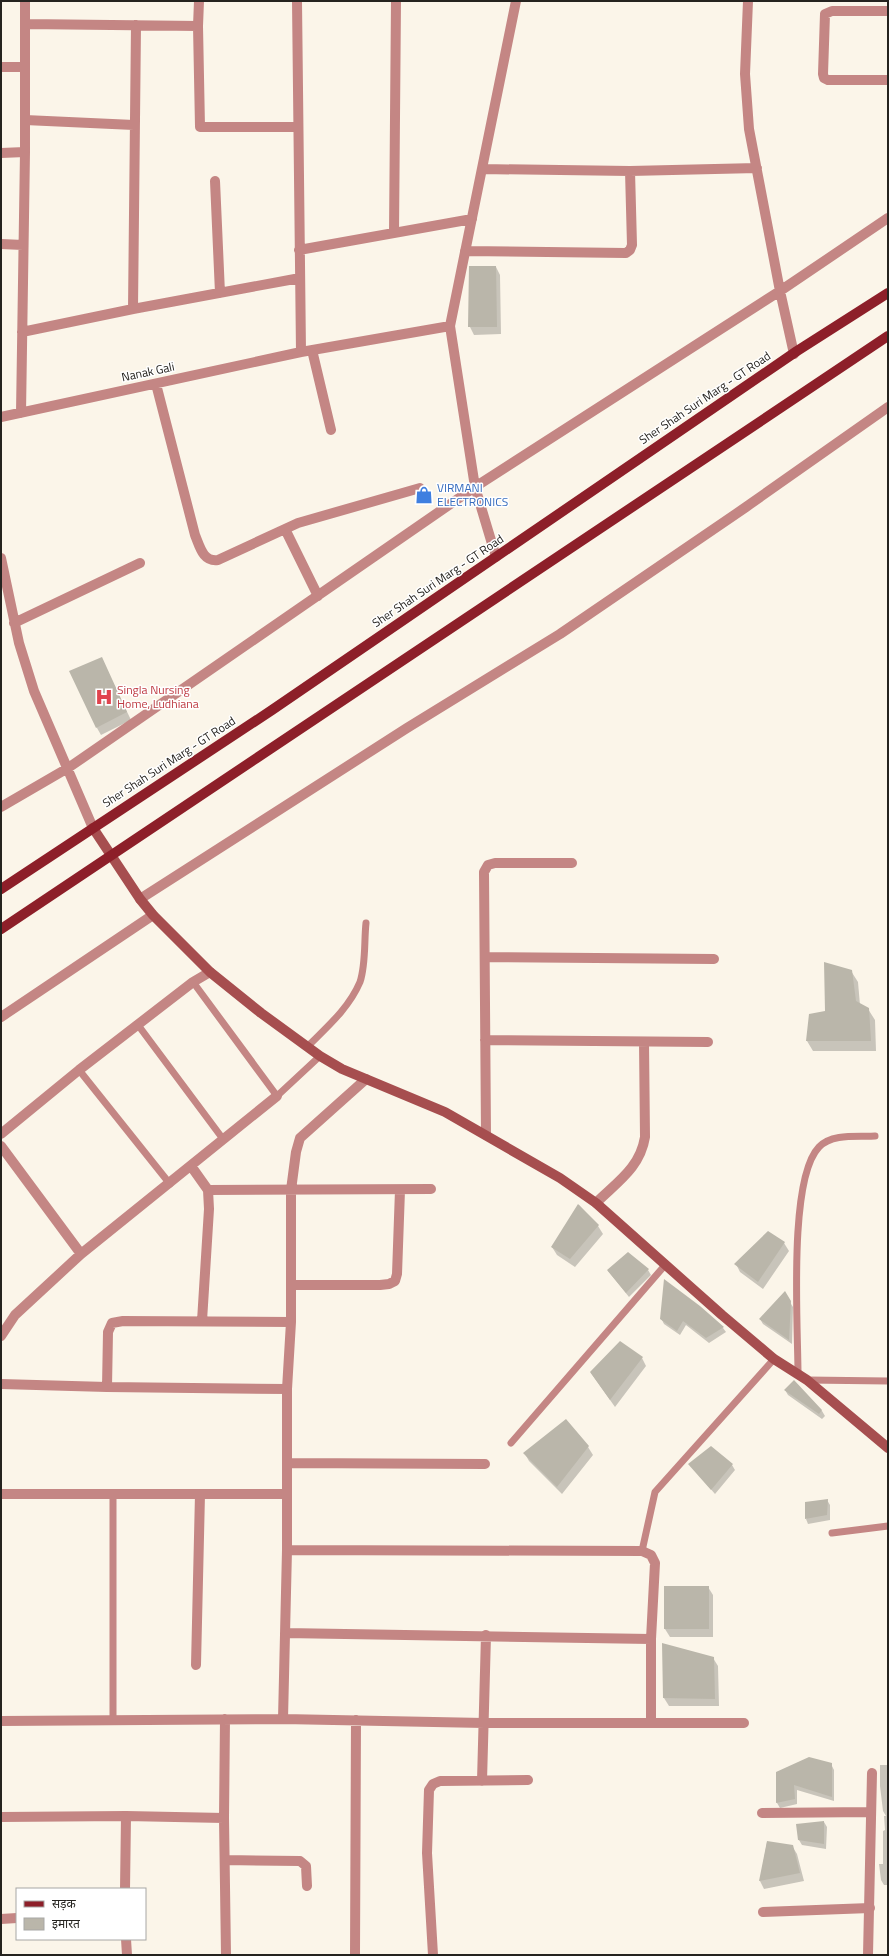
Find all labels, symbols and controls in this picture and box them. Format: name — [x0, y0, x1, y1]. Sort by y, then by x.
street label: Sher Shah Suri Marg - GT Road — [635, 346, 774, 449]
street label: Nanak Gali — [120, 357, 176, 386]
place label: VIRMANI ELECTRONICS — [437, 478, 508, 511]
shop icon: VIRMANI ELECTRONICS — [414, 485, 434, 505]
street label: Sher Shah Suri Marg - GT Road — [368, 529, 507, 632]
place label: Singla Nursing Home, Ludhiana — [117, 680, 199, 713]
hospital icon: Singla Nursing Home, Ludhiana — [94, 687, 114, 707]
street label: Sher Shah Suri Marg - GT Road — [98, 711, 239, 812]
legend — [16, 1888, 146, 1940]
text: सड़क — [52, 1894, 77, 1913]
text: इमारत — [52, 1914, 81, 1933]

